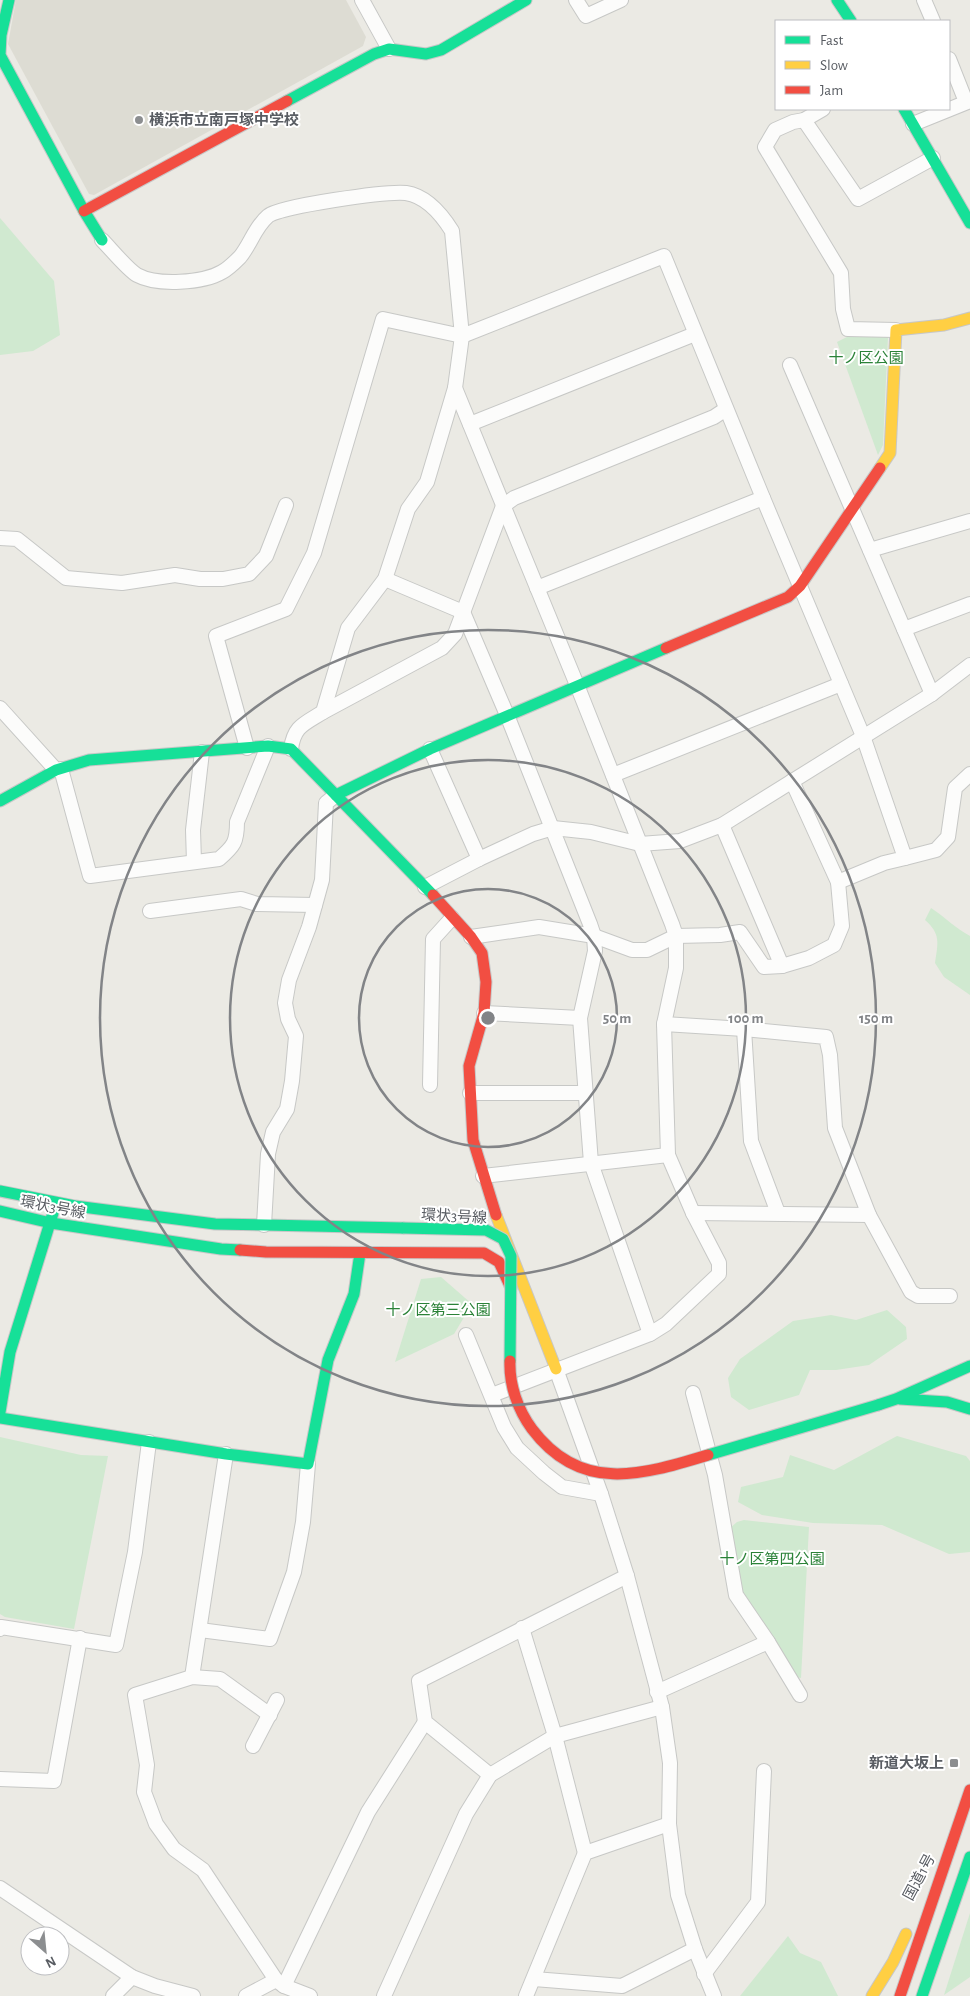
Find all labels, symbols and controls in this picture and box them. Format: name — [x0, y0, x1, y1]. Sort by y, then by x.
legend — [775, 20, 950, 110]
text: Fast — [820, 33, 844, 48]
text: Slow — [820, 58, 848, 73]
text: Jam — [820, 83, 843, 98]
place label: 横浜市立南戸塚中学校 — [149, 111, 299, 128]
marker: 横浜市立南戸塚中学校 — [133, 114, 145, 126]
park label: 十ノ区公園 — [828, 350, 904, 366]
centre of rings — [479, 1009, 497, 1027]
text: 50 m — [603, 1011, 631, 1026]
text: 100 m — [728, 1011, 764, 1026]
text: 150 m — [859, 1011, 893, 1026]
street label: 環状3号線 — [19, 1192, 87, 1221]
street label: 環状3号線 — [421, 1205, 488, 1226]
park label: 十ノ区第三公園 — [385, 1302, 491, 1318]
park label: 十ノ区第四公園 — [719, 1551, 825, 1567]
place label: 新道大坂上 — [869, 1755, 944, 1771]
marker: 新道大坂上 — [948, 1757, 960, 1769]
street label: 国道1号 — [900, 1851, 938, 1903]
north arrow — [20, 1926, 70, 1976]
text: N — [43, 1953, 58, 1970]

